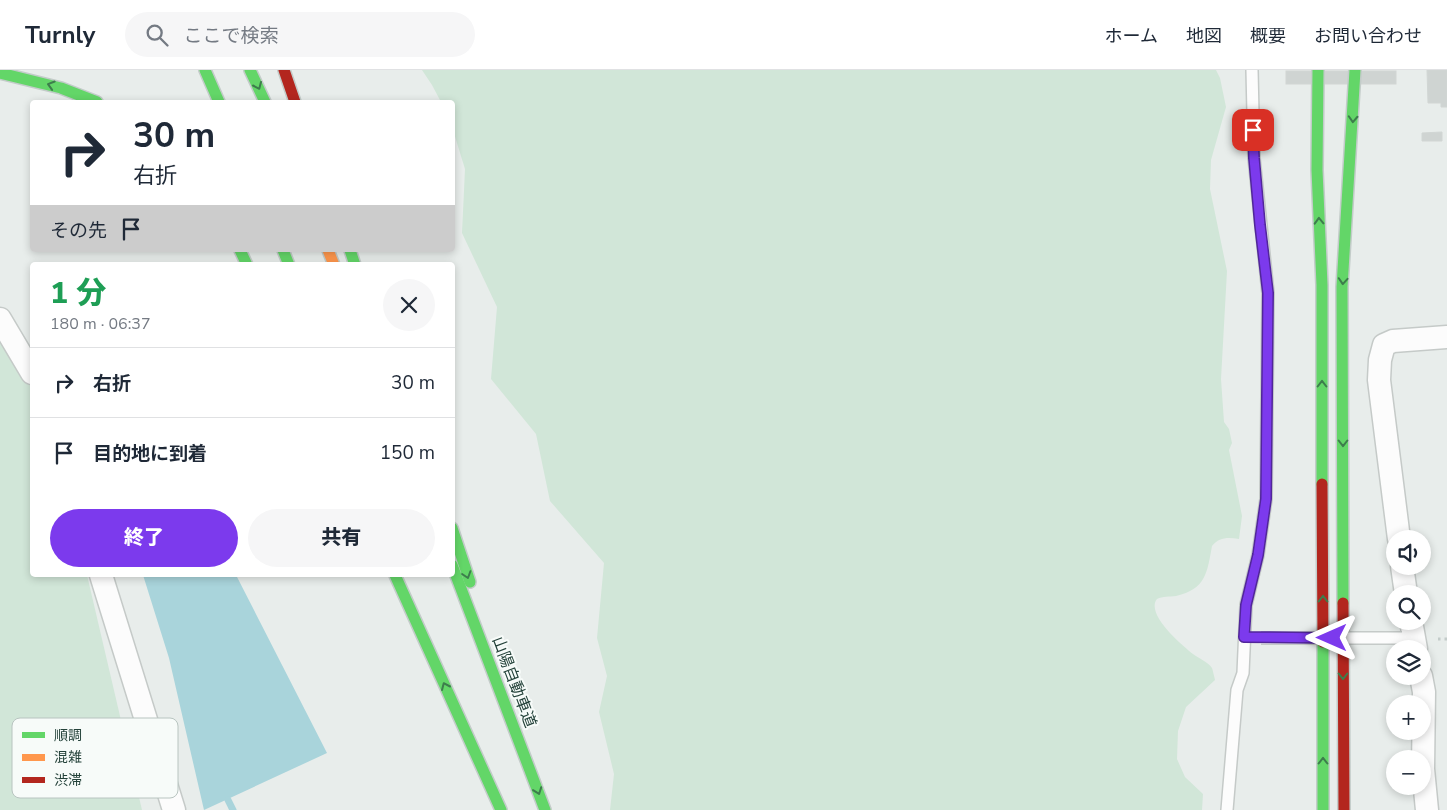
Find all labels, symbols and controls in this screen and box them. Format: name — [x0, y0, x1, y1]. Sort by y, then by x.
search box — [125, 12, 475, 57]
text: Turnly — [25, 19, 95, 51]
icon: search — [143, 21, 171, 49]
text: ここで検索 — [183, 23, 278, 49]
text: ホーム — [1105, 24, 1158, 48]
text: 地図 — [1186, 24, 1222, 48]
text: 概要 — [1250, 24, 1286, 48]
text: お問い合わせ — [1314, 24, 1422, 48]
one-way arrow — [48, 81, 56, 91]
one-way arrow — [251, 81, 262, 90]
pin — [1232, 109, 1274, 151]
text: 30 m — [133, 112, 215, 159]
one-way arrow — [1348, 115, 1359, 123]
icon: arrive — [1239, 116, 1267, 144]
icon: right — [50, 120, 115, 185]
text: 右折 — [133, 161, 177, 191]
icon: arrive — [117, 215, 145, 243]
one-way arrow — [1314, 217, 1325, 225]
text: その先 — [50, 218, 107, 244]
text: 1 分 — [50, 273, 106, 314]
one-way arrow — [1337, 277, 1348, 285]
button: close — [383, 279, 435, 331]
text: 180 m · 06:37 — [50, 313, 151, 335]
icon: right — [50, 369, 78, 397]
text: 30 m — [391, 370, 435, 396]
text: 右折 — [93, 371, 131, 397]
one-way arrow — [1317, 380, 1327, 388]
icon: arrive — [50, 439, 78, 467]
text: 150 m — [380, 440, 435, 466]
one-way arrow — [1338, 440, 1348, 448]
text: 目的地に到着 — [93, 441, 207, 467]
button: 終了 — [50, 509, 238, 567]
button: 共有 — [248, 509, 435, 567]
map controls — [1386, 530, 1431, 795]
button: sound — [1386, 530, 1431, 575]
one-way arrow — [462, 570, 472, 579]
button: search — [1386, 585, 1431, 630]
one-way arrow — [1318, 595, 1328, 602]
position arrow — [1305, 611, 1357, 663]
street label: 山陽自動車道 — [487, 633, 541, 731]
button: layers — [1386, 640, 1431, 685]
one-way arrow — [1338, 672, 1348, 680]
one-way arrow — [441, 682, 452, 691]
button: + — [1386, 695, 1431, 740]
legend — [12, 718, 178, 798]
text: 順調 — [54, 726, 82, 745]
text: 混雑 — [54, 748, 82, 767]
button: − — [1386, 750, 1431, 795]
one-way arrow — [1318, 757, 1328, 765]
text: 渋滞 — [54, 771, 82, 790]
one-way arrow — [532, 786, 542, 794]

